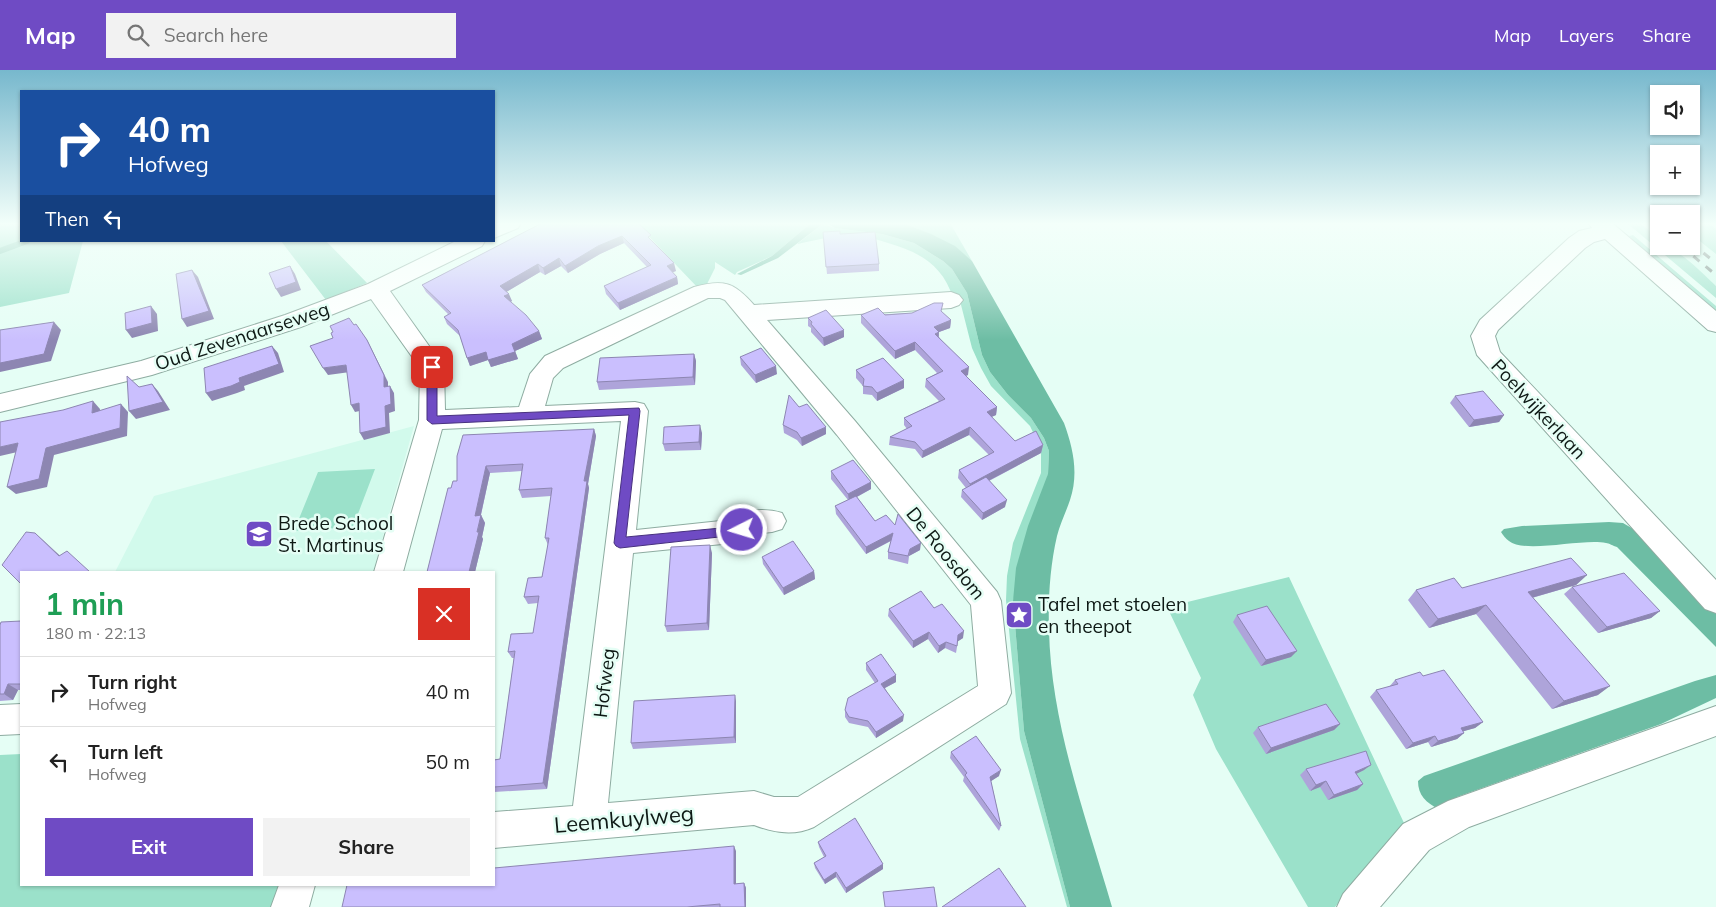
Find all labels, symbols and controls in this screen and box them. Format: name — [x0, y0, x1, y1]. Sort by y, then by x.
search box — [106, 13, 456, 58]
text: Map — [25, 20, 76, 50]
icon: search — [124, 21, 152, 49]
text: Search here — [164, 23, 268, 47]
text: Map — [1494, 24, 1531, 47]
text: Layers — [1559, 24, 1614, 47]
text: Share — [1642, 24, 1691, 47]
map controls — [1650, 85, 1700, 255]
button: sound — [1650, 85, 1700, 135]
text: 40 m — [128, 107, 211, 151]
icon: right — [45, 110, 110, 175]
button: + — [1650, 145, 1700, 195]
text: Hofweg — [128, 150, 209, 178]
icon: left — [99, 205, 127, 233]
button: − — [1650, 205, 1700, 255]
text: Then — [45, 207, 89, 231]
street label: Oud Zevenaarseweg — [152, 296, 332, 376]
pin — [411, 346, 453, 388]
icon: arrive — [418, 353, 446, 381]
street label: Poelwijkerlaan — [1486, 354, 1592, 464]
street label: De Roosdom — [901, 502, 991, 604]
position arrow — [715, 503, 767, 555]
place label: Brede School St. Martinus — [278, 511, 393, 557]
school or university icon: Brede School St. Martinus — [244, 519, 274, 549]
text: 1 min — [45, 585, 124, 623]
button: close — [418, 588, 470, 640]
place label: Tafel met stoelen en theepot — [1038, 592, 1187, 638]
place icon: Tafel met stoelen en theepot — [1004, 600, 1034, 630]
text: 180 m · 22:13 — [45, 623, 146, 643]
street label: Hofweg — [588, 647, 620, 719]
text: Turn right — [88, 670, 177, 694]
icon: right — [45, 678, 73, 706]
text: 40 m — [426, 680, 470, 704]
text: Hofweg — [88, 694, 147, 714]
text: Turn left — [88, 740, 163, 764]
icon: left — [45, 748, 73, 776]
text: 50 m — [426, 750, 470, 774]
text: Hofweg — [88, 764, 147, 784]
street label: Leemkuylweg — [553, 799, 695, 839]
button: Exit — [45, 818, 253, 876]
button: Share — [263, 818, 470, 876]

